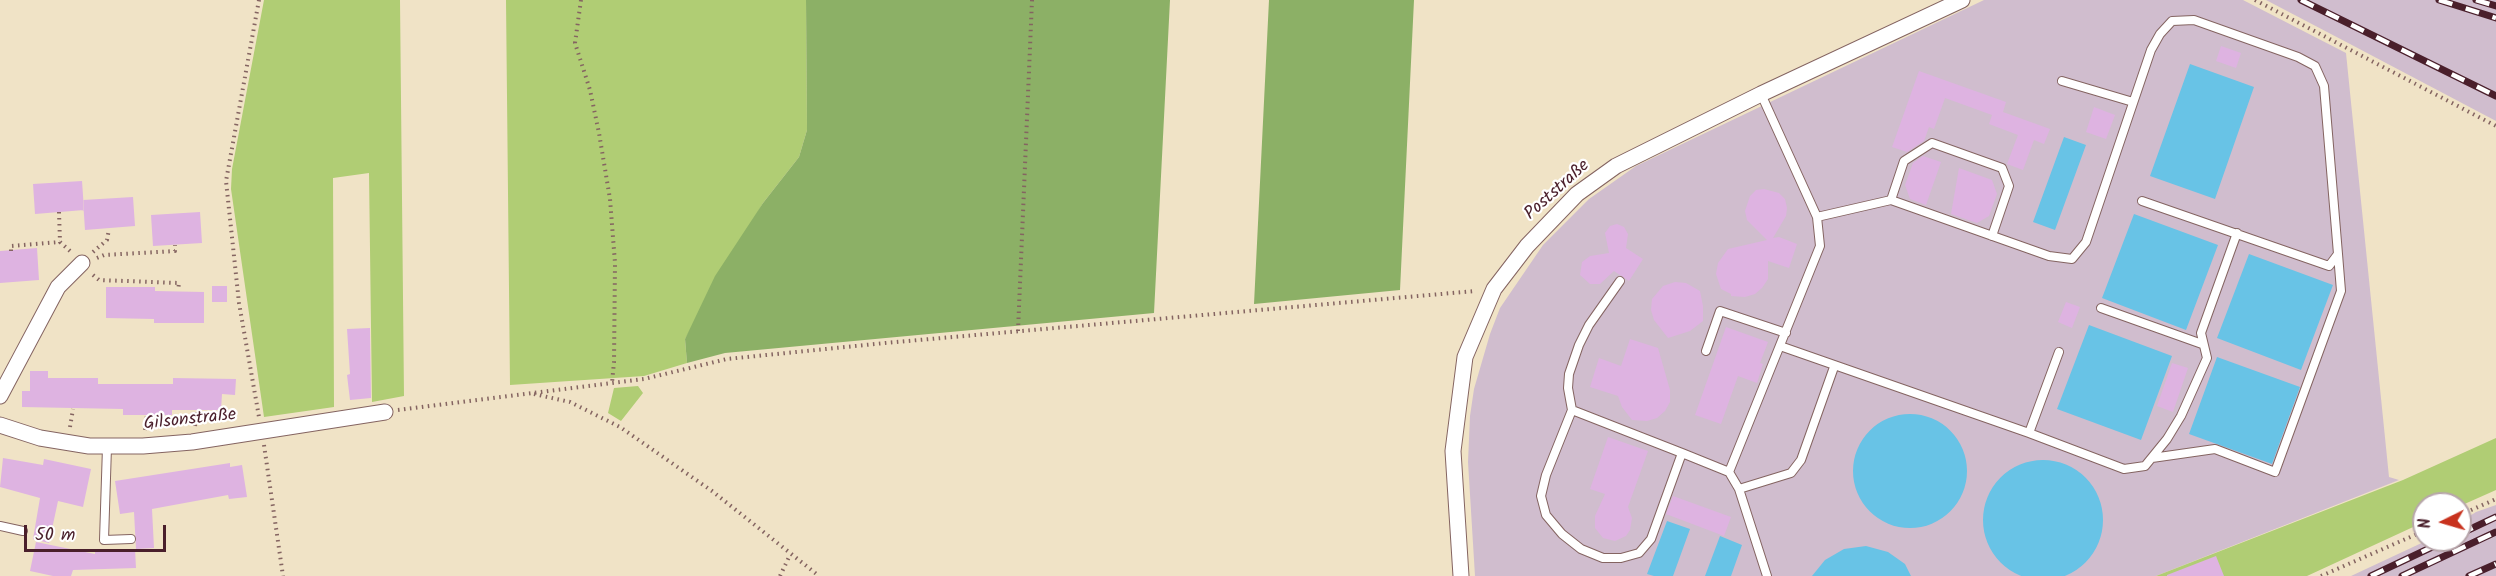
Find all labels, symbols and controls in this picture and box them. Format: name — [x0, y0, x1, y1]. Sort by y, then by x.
street label: Poststraße — [1521, 156, 1595, 226]
street label: Gilsonstraße — [143, 405, 237, 437]
north arrow — [2412, 492, 2472, 552]
scale bar — [27, 513, 170, 551]
text: N — [2413, 517, 2438, 530]
text: 50 m — [35, 521, 75, 550]

